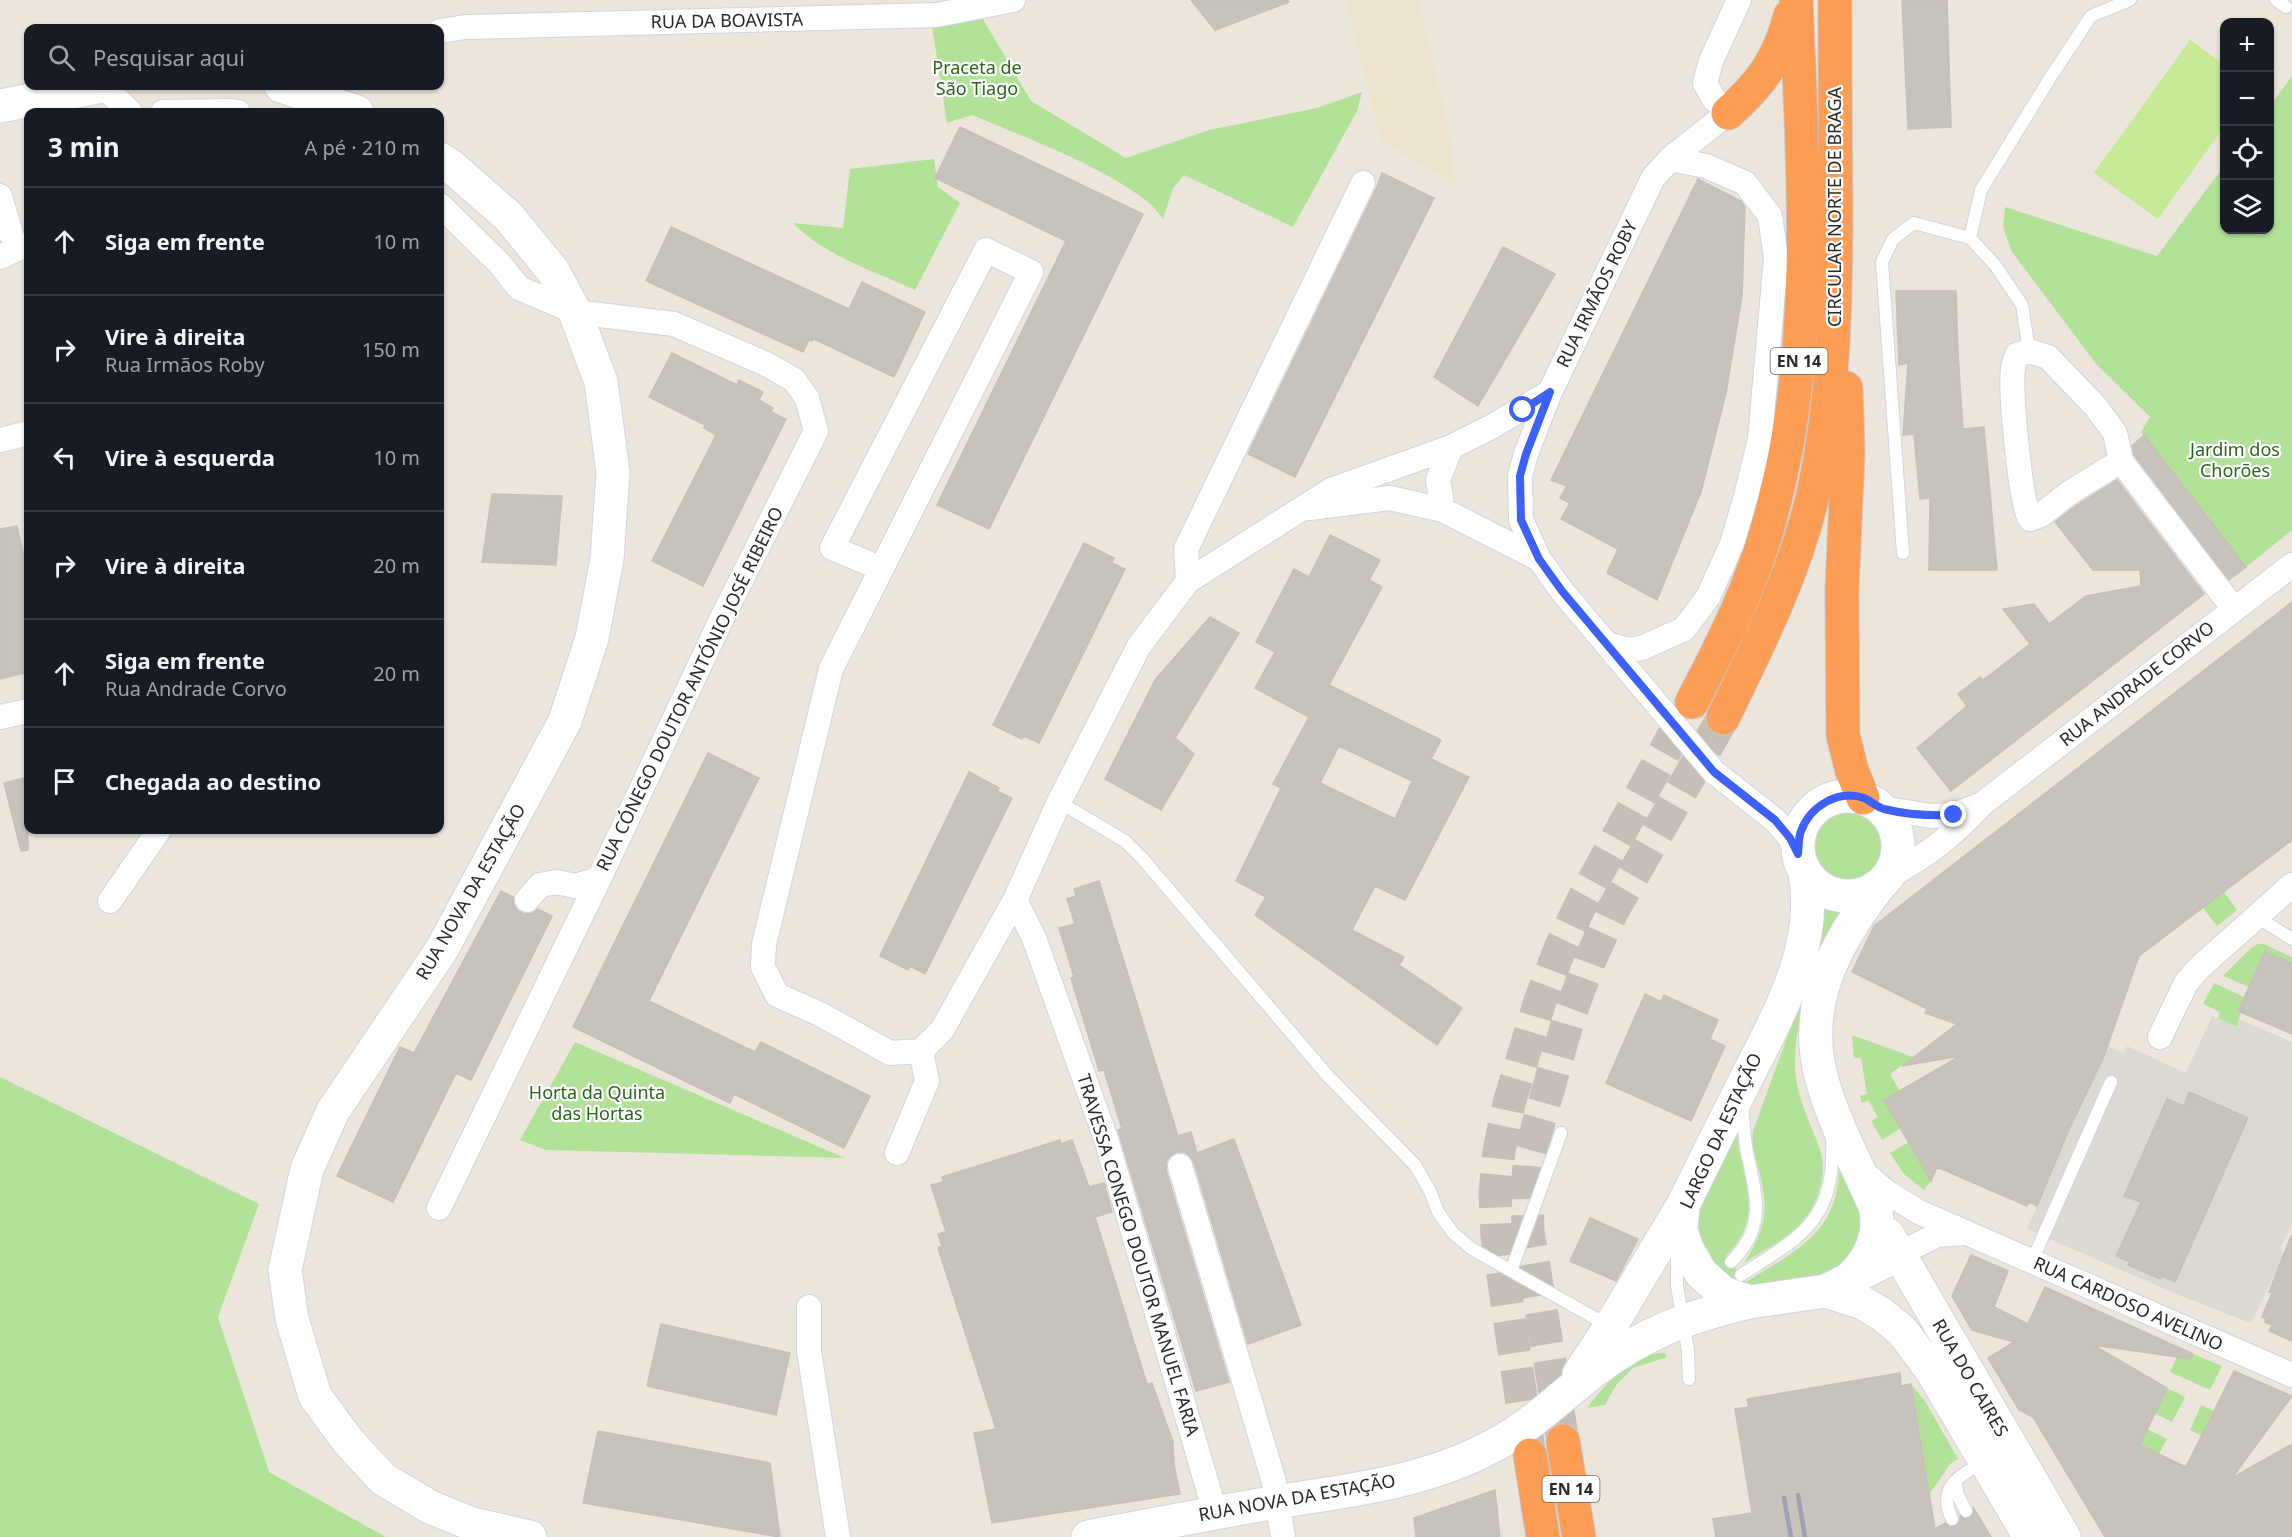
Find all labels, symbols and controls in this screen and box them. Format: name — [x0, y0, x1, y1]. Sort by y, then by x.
street label: RUA DA BOAVISTA — [651, 7, 804, 33]
map controls — [2220, 18, 2274, 234]
button: + — [2220, 18, 2274, 72]
search box — [24, 24, 444, 90]
icon: search — [45, 41, 78, 74]
text: Pesquisar aqui — [93, 42, 245, 72]
park label: Praceta de São Tiago — [932, 55, 1022, 100]
button: − — [2220, 72, 2274, 126]
street label: CIRCULAR NORTE DE BRAGA — [1822, 86, 1846, 327]
button: locate — [2220, 126, 2274, 180]
text: 3 min — [48, 129, 120, 165]
text: A pé · 210 m — [304, 134, 420, 161]
button: layers — [2220, 180, 2274, 234]
street label: RUA IRMÃOS ROBY — [1550, 215, 1643, 371]
icon: ahead — [48, 225, 81, 258]
text: Siga em frente — [105, 226, 265, 256]
text: 10 m — [373, 228, 420, 255]
text: Vire à direita — [105, 321, 245, 351]
icon: right — [48, 333, 81, 366]
text: 150 m — [362, 336, 420, 363]
road number: EN 14 — [1770, 348, 1828, 374]
text: Rua Irmãos Roby — [105, 351, 265, 378]
route start — [1509, 396, 1535, 422]
park label: Jardim dos Chorões — [2188, 437, 2280, 482]
icon: left — [48, 441, 81, 474]
text: Vire à esquerda — [105, 442, 275, 472]
text: 10 m — [373, 444, 420, 471]
street label: RUA CÓNEGO DOUTOR ANTÓNIO JOSÉ RIBEIRO — [590, 503, 788, 875]
icon: right — [48, 549, 81, 582]
text: Vire à direita — [105, 550, 245, 580]
text: 20 m — [373, 552, 420, 579]
street label: RUA ANDRADE CORVO — [2054, 615, 2219, 751]
text: Siga em frente — [105, 645, 265, 675]
icon: ahead — [48, 657, 81, 690]
text: 20 m — [373, 660, 420, 687]
text: Rua Andrade Corvo — [105, 675, 287, 702]
icon: arrive — [48, 765, 81, 798]
text: Chegada ao destino — [105, 766, 321, 796]
street label: RUA NOVA DA ESTAÇÃO — [410, 799, 530, 984]
route end — [1940, 801, 1966, 827]
street label: LARGO DA ESTAÇÃO — [1673, 1049, 1767, 1212]
street label: TRAVESSA CONEGO DOUTOR MANUEL FARIA — [1072, 1071, 1206, 1439]
park label: Horta da Quinta das Hortas — [529, 1080, 665, 1125]
street label: RUA CARDOSO AVELINO — [2030, 1250, 2227, 1356]
street label: RUA DO CAIRES — [1927, 1314, 2014, 1441]
street label: RUA NOVA DA ESTAÇÃO — [1197, 1468, 1397, 1526]
road number: EN 14 — [1542, 1476, 1600, 1502]

